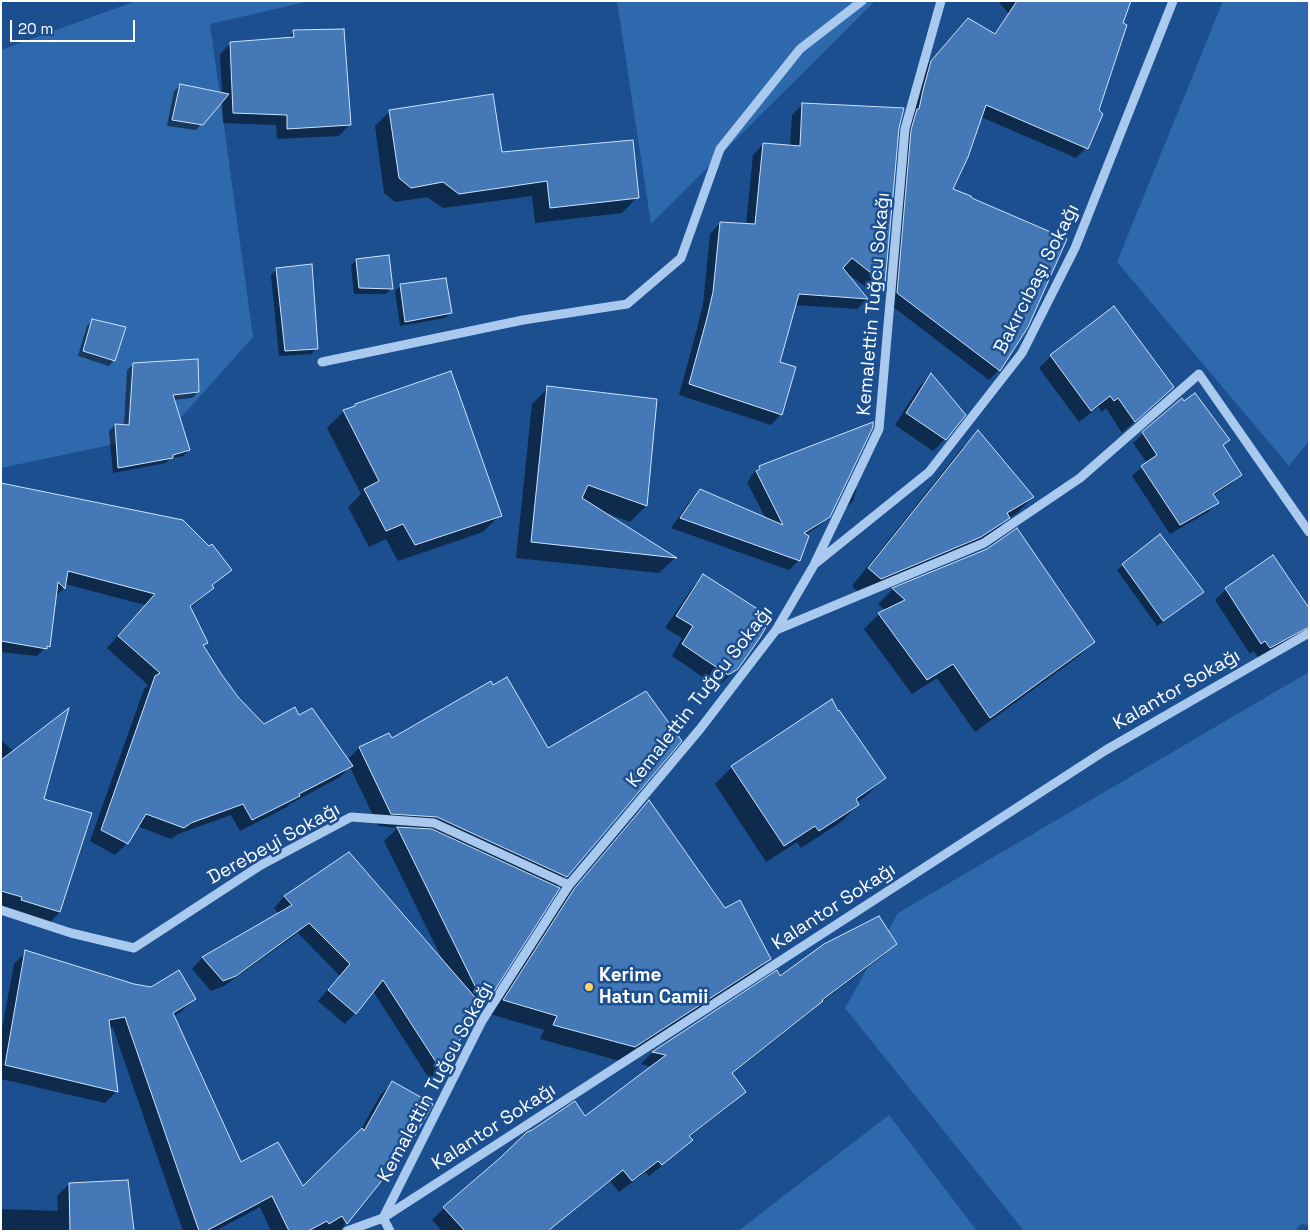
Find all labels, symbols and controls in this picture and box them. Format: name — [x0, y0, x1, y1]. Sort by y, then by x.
scale bar — [12, 10, 138, 42]
text: 20 m — [18, 19, 53, 38]
street label: Kemalettin Tuğcu Sokağı — [853, 191, 895, 417]
street label: Bakırcıbaşı Sokağı — [989, 200, 1085, 358]
street label: Kemalettin Tuğcu Sokağı — [622, 602, 778, 792]
street label: Kalantor Sokağı — [1110, 644, 1244, 736]
street label: Derebeyi Sokağı — [204, 798, 344, 890]
street label: Kalantor Sokağı — [768, 859, 900, 955]
place label: Kerime Hatun Camii — [599, 965, 708, 1009]
street label: Kemalettin Tuğcu Sokağı — [373, 978, 499, 1186]
marker: Kerime Hatun Camii — [583, 981, 595, 993]
street label: Kalantor Sokağı — [428, 1079, 560, 1175]

